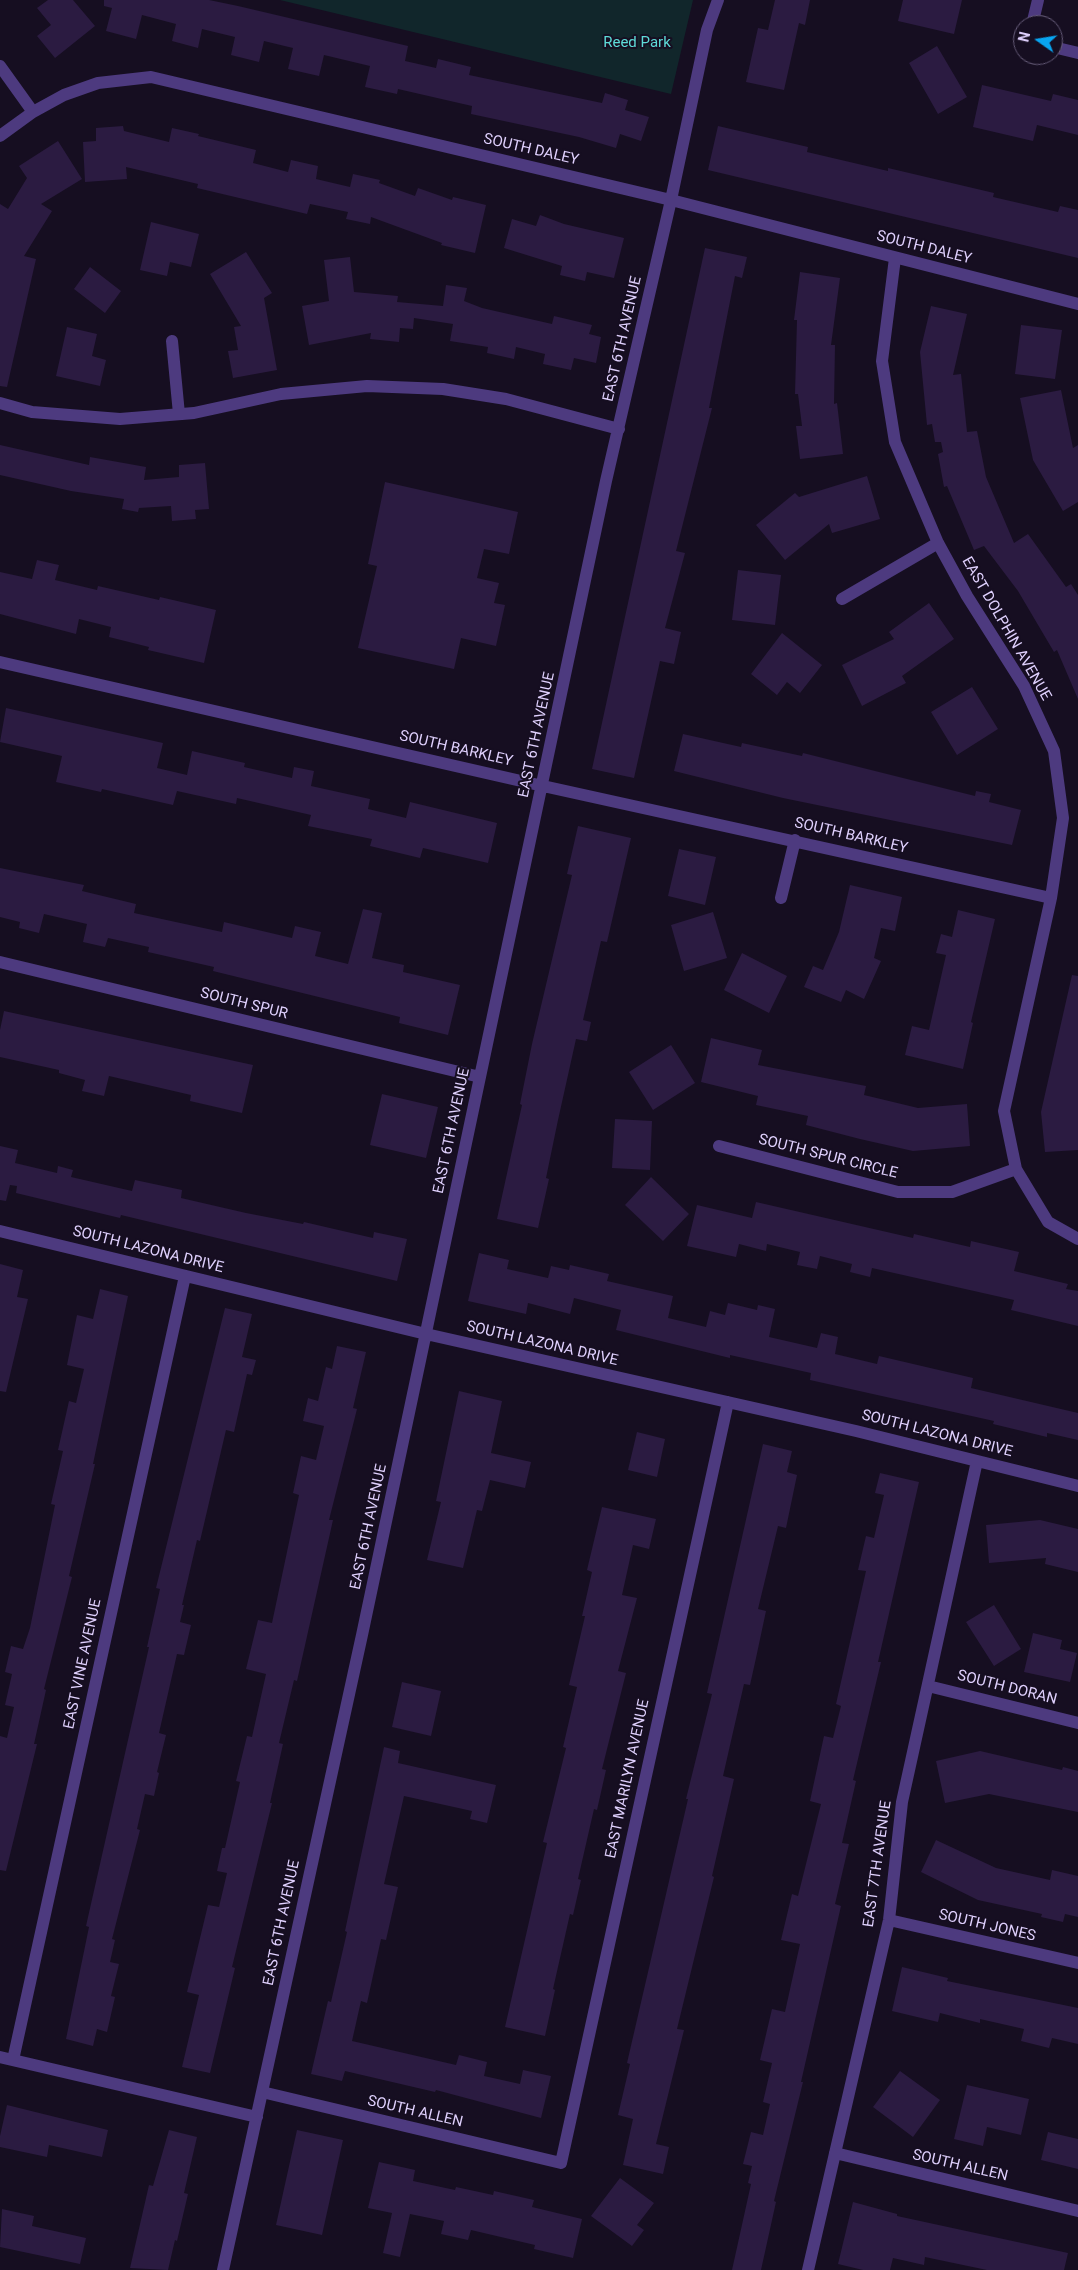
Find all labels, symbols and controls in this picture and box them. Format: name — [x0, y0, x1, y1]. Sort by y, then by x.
north arrow — [1013, 15, 1063, 65]
text: N — [1015, 30, 1033, 43]
park label: Reed Park — [603, 34, 671, 52]
street label: SOUTH DALEY — [482, 130, 580, 170]
street label: SOUTH DALEY — [875, 227, 973, 269]
street label: EAST 6TH AVENUE — [600, 275, 646, 403]
street label: EAST DOLPHIN AVENUE — [957, 554, 1055, 704]
street label: EAST 6TH AVENUE — [515, 671, 559, 799]
street label: SOUTH BARKLEY — [398, 727, 514, 771]
street label: SOUTH BARKLEY — [793, 814, 909, 858]
street label: SOUTH SPUR — [198, 984, 290, 1024]
street label: EAST 6TH AVENUE — [430, 1067, 474, 1195]
street label: SOUTH SPUR CIRCLE — [757, 1131, 899, 1183]
street label: SOUTH LAZONA DRIVE — [71, 1223, 225, 1277]
street label: SOUTH LAZONA DRIVE — [464, 1318, 620, 1370]
street label: SOUTH LAZONA DRIVE — [860, 1407, 1014, 1461]
street label: EAST 6TH AVENUE — [347, 1463, 391, 1591]
street label: EAST VINE AVENUE — [60, 1597, 106, 1731]
street label: SOUTH DORAN — [955, 1667, 1059, 1709]
street label: EAST MARILYN AVENUE — [602, 1698, 654, 1860]
street label: EAST 7TH AVENUE — [860, 1799, 896, 1929]
street label: EAST 6TH AVENUE — [260, 1859, 304, 1987]
street label: SOUTH JONES — [937, 1906, 1037, 1946]
street label: SOUTH ALLEN — [365, 2092, 465, 2132]
street label: SOUTH ALLEN — [910, 2146, 1010, 2186]

